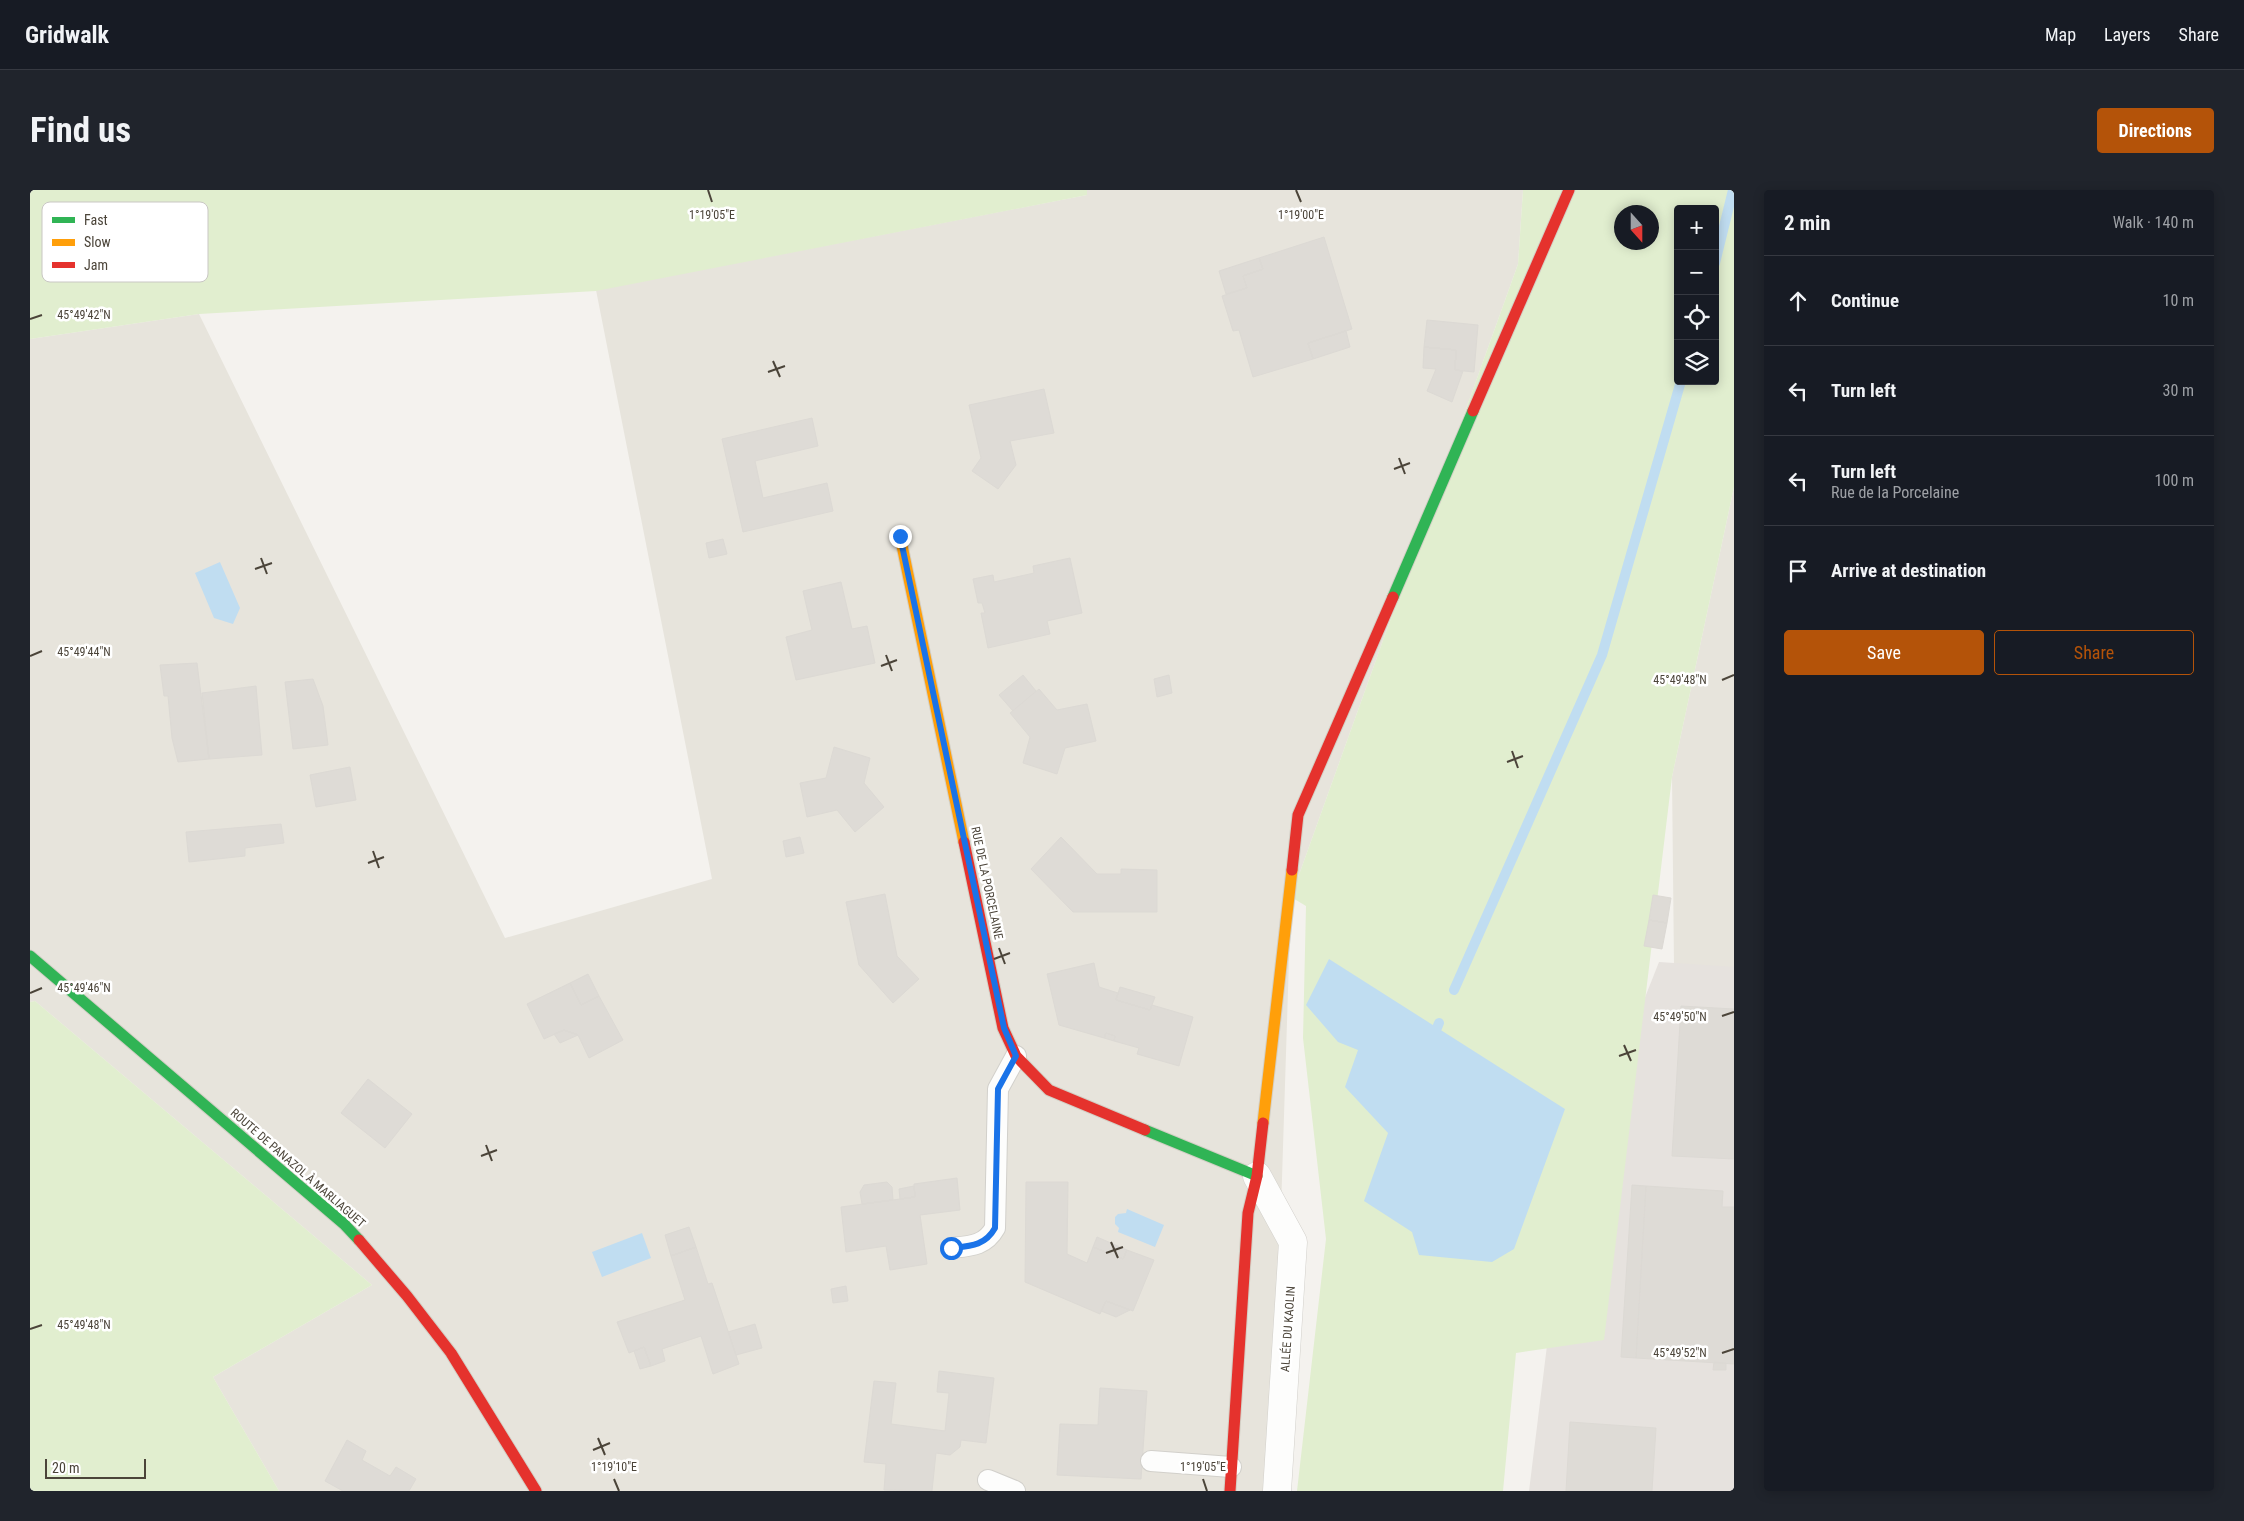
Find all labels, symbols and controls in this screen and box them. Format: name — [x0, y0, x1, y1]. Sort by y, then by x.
text: Gridwalk — [25, 21, 109, 49]
text: Map — [2045, 24, 2076, 45]
text: Layers — [2104, 24, 2151, 45]
text: Share — [2179, 24, 2219, 45]
button: Directions — [2097, 108, 2214, 153]
text: Find us — [30, 110, 131, 151]
legend — [42, 202, 208, 282]
north arrow — [1614, 205, 1659, 250]
map controls — [1674, 205, 1719, 385]
button: + — [1674, 205, 1719, 250]
text: 1°19'05"E — [689, 208, 735, 222]
text: 1°19'00"E — [1278, 208, 1324, 222]
text: 2 min — [1784, 211, 1831, 235]
text: Fast — [84, 212, 108, 228]
text: Walk · 140 m — [2113, 213, 2194, 232]
text: Slow — [84, 234, 111, 250]
button: − — [1674, 250, 1719, 295]
text: Jam — [84, 257, 108, 273]
icon: ahead — [1784, 287, 1812, 315]
text: Continue — [1831, 289, 1899, 312]
text: 10 m — [2162, 291, 2194, 310]
button: locate — [1674, 295, 1719, 340]
text: 45°49'42"N — [57, 308, 111, 322]
button: layers — [1674, 340, 1719, 385]
icon: left — [1784, 377, 1812, 405]
text: Turn left — [1831, 379, 1896, 402]
text: 30 m — [2162, 381, 2194, 400]
text: Turn left — [1831, 460, 1896, 483]
icon: left — [1784, 467, 1812, 495]
text: 100 m — [2155, 471, 2194, 490]
text: Rue de la Porcelaine — [1831, 483, 1959, 502]
route end — [889, 525, 912, 548]
icon: arrive — [1784, 557, 1812, 585]
text: Arrive at destination — [1831, 559, 1986, 582]
button: Save — [1784, 630, 1984, 675]
button: Share — [1994, 630, 2194, 675]
text: 45°49'44"N — [57, 645, 111, 659]
text: 45°49'48"N — [1653, 673, 1707, 687]
street label: RUE DE LA PORCELAINE — [968, 825, 1006, 941]
text: 45°49'46"N — [57, 981, 111, 995]
text: 45°49'50"N — [1653, 1010, 1707, 1024]
street label: ROUTE DE PANAZOL À MARLIAGUET — [228, 1105, 369, 1230]
route start — [940, 1237, 963, 1260]
street label: ALLÉE DU KAOLIN — [1277, 1285, 1298, 1372]
text: 45°49'48"N — [57, 1318, 111, 1332]
text: 45°49'52"N — [1653, 1346, 1707, 1360]
scale bar — [45, 1456, 146, 1479]
text: 20 m — [52, 1460, 80, 1476]
text: 1°19'10"E — [591, 1460, 637, 1474]
text: 1°19'05"E — [1180, 1460, 1226, 1474]

